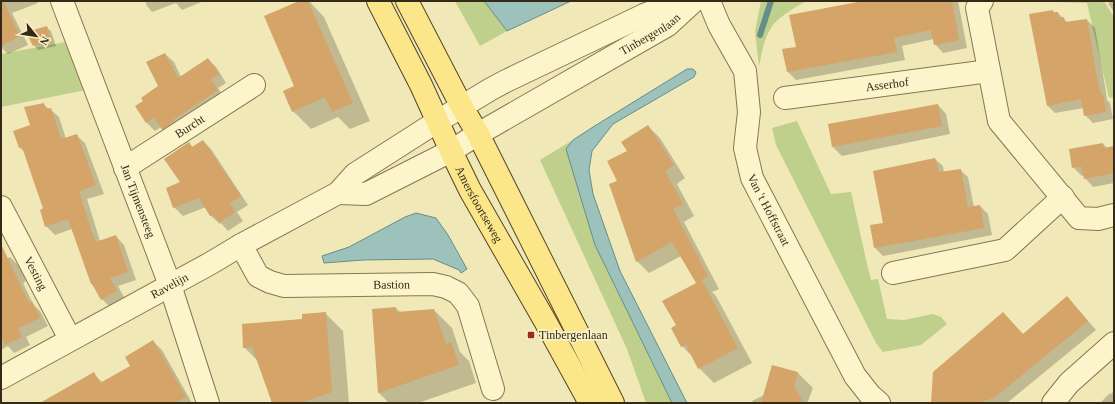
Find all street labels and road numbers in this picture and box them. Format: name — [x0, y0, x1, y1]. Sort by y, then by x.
street label: Tinbergenlaan — [617, 10, 683, 58]
street label: Asserhof — [865, 75, 910, 94]
street label: Burcht — [172, 111, 208, 141]
street label: Jan Tijmensteeg — [118, 162, 158, 240]
street label: Amersfoortseweg — [452, 164, 506, 245]
street label: Van 't Hoffstraat — [744, 172, 793, 249]
street label: Vesting — [21, 254, 50, 293]
street label: Ravelijn — [148, 270, 191, 302]
street label: Bastion — [373, 277, 410, 292]

